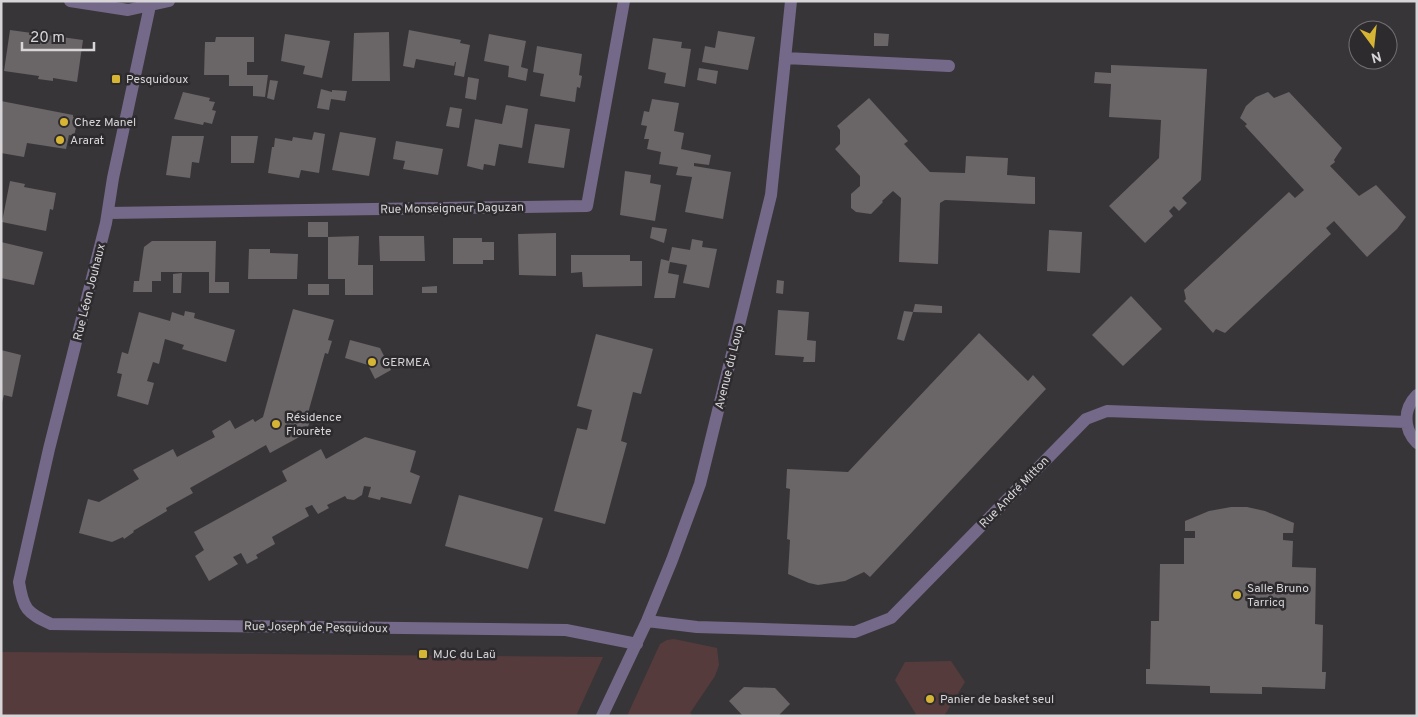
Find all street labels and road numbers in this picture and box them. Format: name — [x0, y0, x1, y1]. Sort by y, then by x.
street label: Rue Monseigneur Daguzan — [380, 200, 524, 218]
street label: Rue Léon Jouhaux — [70, 242, 110, 342]
street label: Avenue du Loup — [712, 323, 748, 411]
street label: Rue André Mitton — [976, 453, 1053, 532]
street label: Rue Joseph de Pesquidoux — [244, 619, 388, 637]

